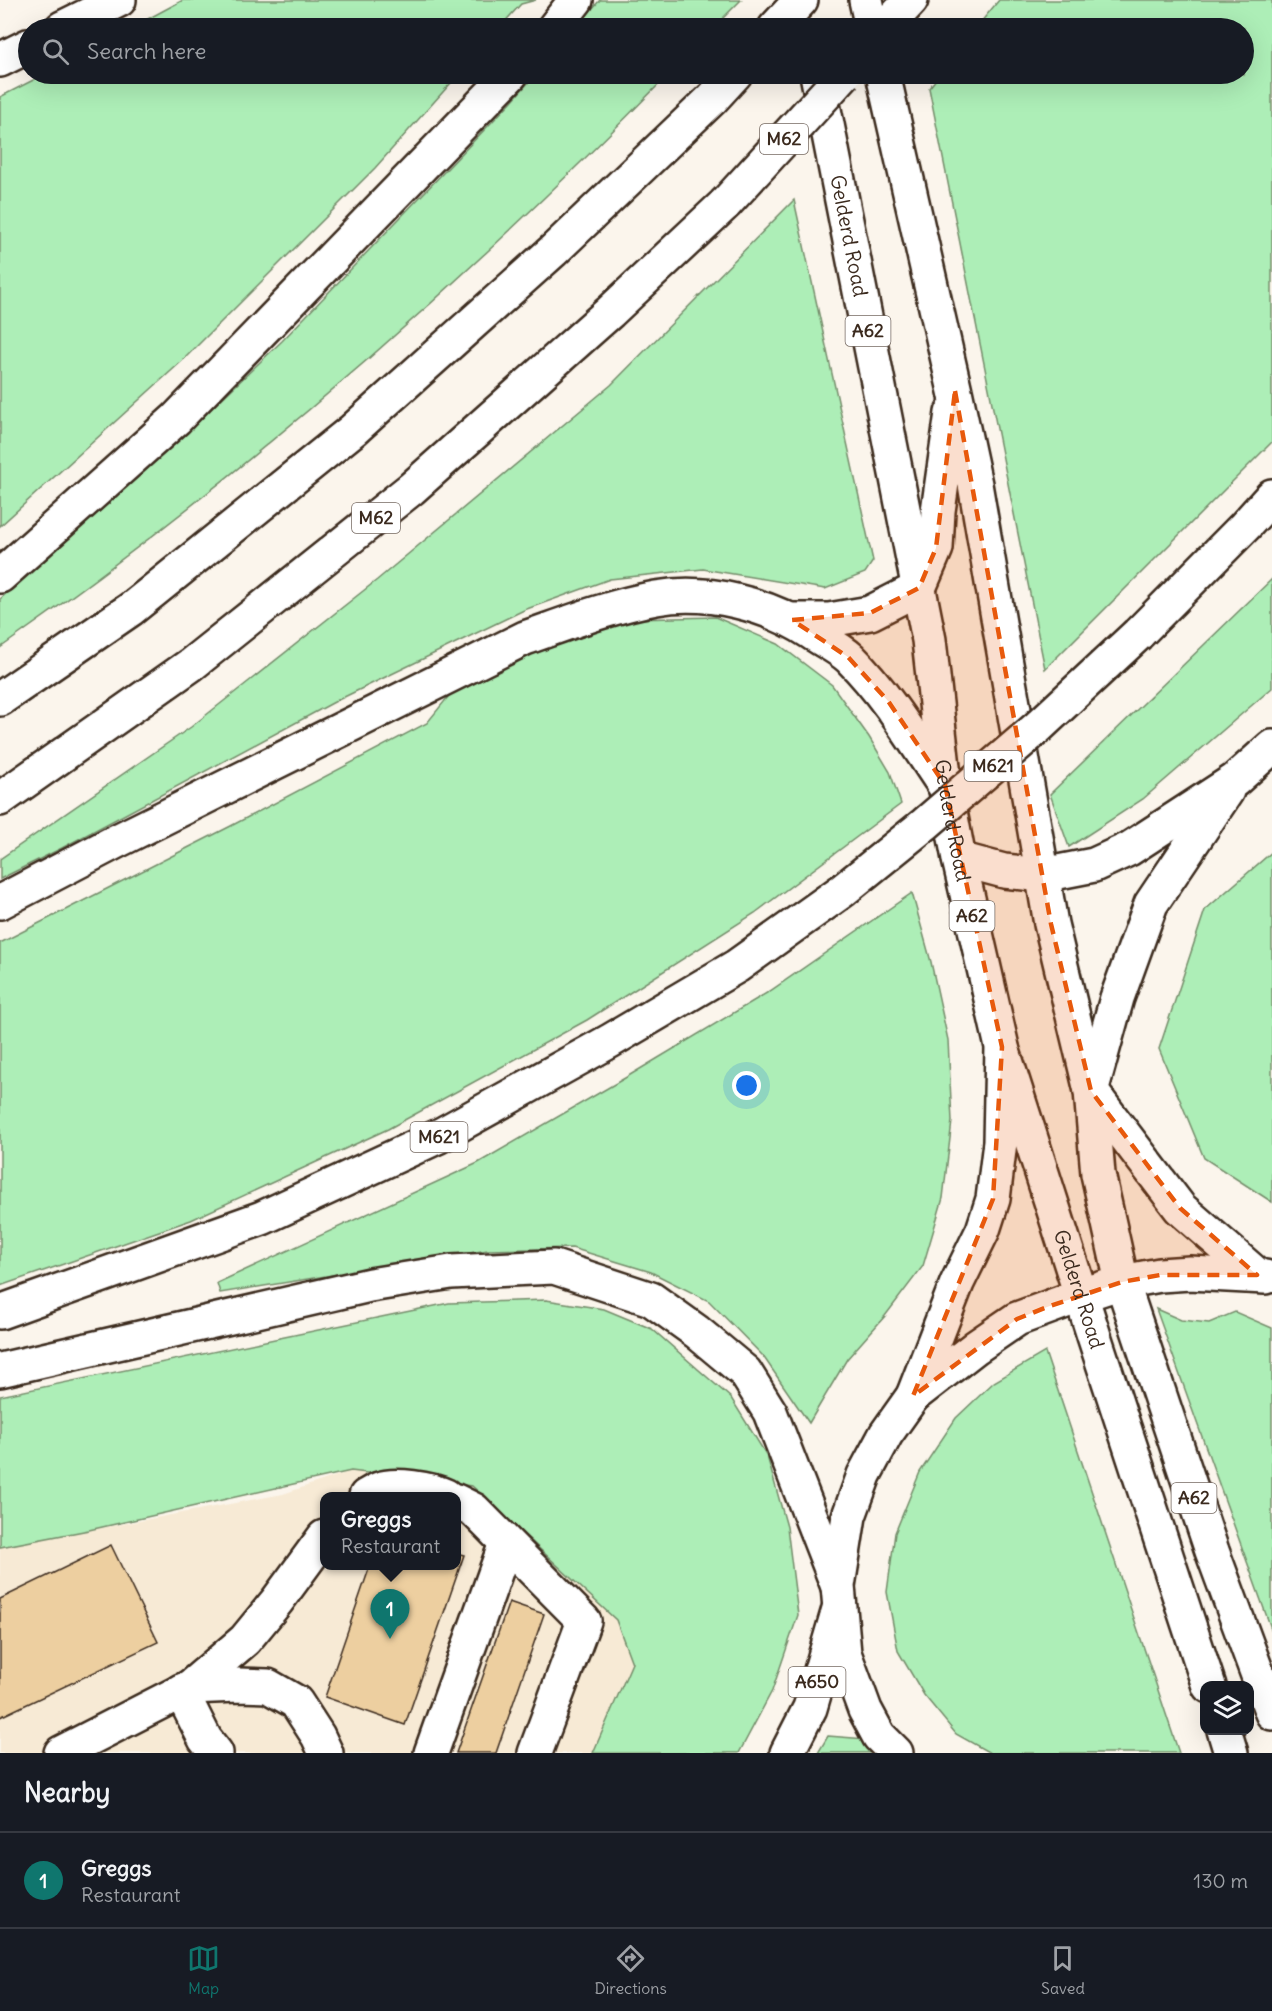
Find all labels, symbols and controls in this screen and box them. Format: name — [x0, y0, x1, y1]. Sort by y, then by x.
search box — [18, 18, 1254, 84]
icon: search — [39, 35, 72, 68]
text: Search here — [87, 37, 206, 65]
road number: M62 — [760, 124, 808, 154]
street label: Gelderd Road — [825, 173, 874, 299]
road number: A62 — [846, 316, 890, 346]
road number: M62 — [352, 503, 400, 533]
road number: M621 — [964, 751, 1022, 781]
street label: Gelderd Road — [930, 758, 977, 884]
road number: A62 — [950, 901, 994, 931]
your location — [732, 1071, 761, 1100]
road number: M621 — [410, 1122, 468, 1152]
street label: Gelderd Road — [1049, 1226, 1110, 1352]
road number: A62 — [1172, 1483, 1216, 1513]
popup — [320, 1492, 461, 1570]
text: Greggs — [341, 1505, 411, 1533]
text: Restaurant — [341, 1533, 440, 1558]
pin: 1 — [370, 1590, 410, 1639]
road number: A650 — [788, 1667, 846, 1697]
map controls — [1200, 1681, 1254, 1735]
button: layers — [1200, 1681, 1254, 1735]
text: Nearby — [24, 1776, 110, 1809]
text: Greggs — [81, 1854, 152, 1882]
text: 1 — [40, 1868, 47, 1893]
text: 130 m — [1193, 1868, 1248, 1893]
text: Restaurant — [81, 1882, 180, 1907]
tab: Map — [187, 1942, 220, 1998]
tab: Directions — [594, 1942, 667, 1998]
tab: Saved — [1041, 1942, 1085, 1998]

